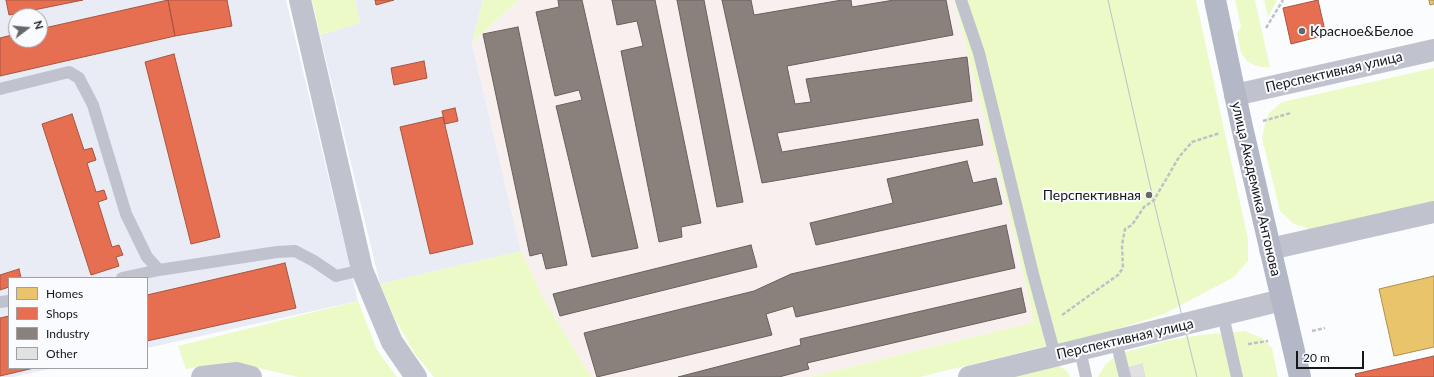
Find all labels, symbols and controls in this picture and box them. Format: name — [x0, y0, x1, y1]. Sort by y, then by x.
north arrow — [8, 8, 48, 48]
text: N — [32, 19, 46, 31]
place label: Красное&Белое — [1310, 23, 1414, 39]
marker: Красное&Белое — [1297, 26, 1307, 36]
street label: Перспективная улица — [1264, 48, 1404, 96]
street label: улица Академика Антонова — [1228, 100, 1284, 278]
place label: Перспективная — [1043, 187, 1141, 203]
marker: Перспективная — [1144, 190, 1154, 200]
legend — [8, 277, 148, 369]
text: Homes — [46, 286, 83, 301]
text: Shops — [46, 306, 78, 321]
street label: Перспективная улица — [1055, 315, 1195, 363]
text: Industry — [46, 326, 89, 341]
scale bar — [1298, 343, 1366, 369]
text: Other — [46, 346, 77, 361]
text: 20 m — [1303, 350, 1330, 365]

